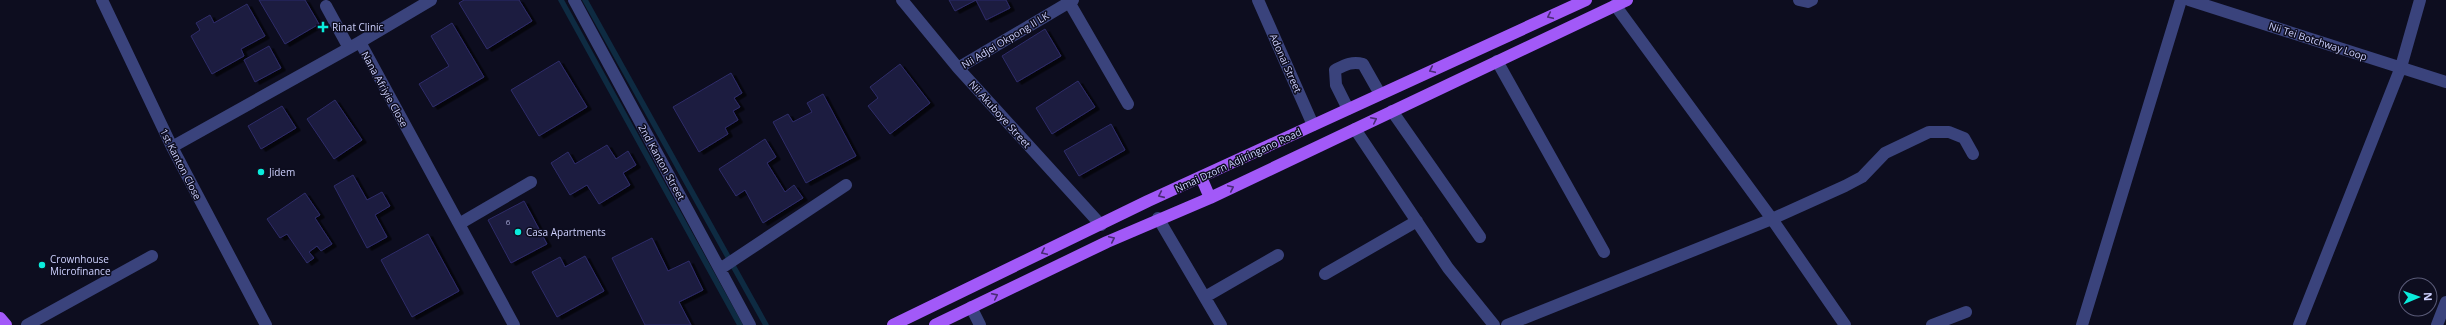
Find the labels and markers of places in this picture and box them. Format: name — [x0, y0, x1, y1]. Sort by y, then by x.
place label: Rinat Clinic — [332, 20, 384, 34]
marker: Rinat Clinic — [317, 21, 329, 33]
place label: Jidem — [268, 165, 295, 179]
marker: Jidem — [256, 167, 266, 177]
place label: Casa Apartments — [526, 225, 606, 239]
marker: Casa Apartments — [513, 227, 523, 237]
place label: Crownhouse Microfinance — [50, 252, 111, 278]
marker: Crownhouse Microfinance — [37, 260, 47, 270]

